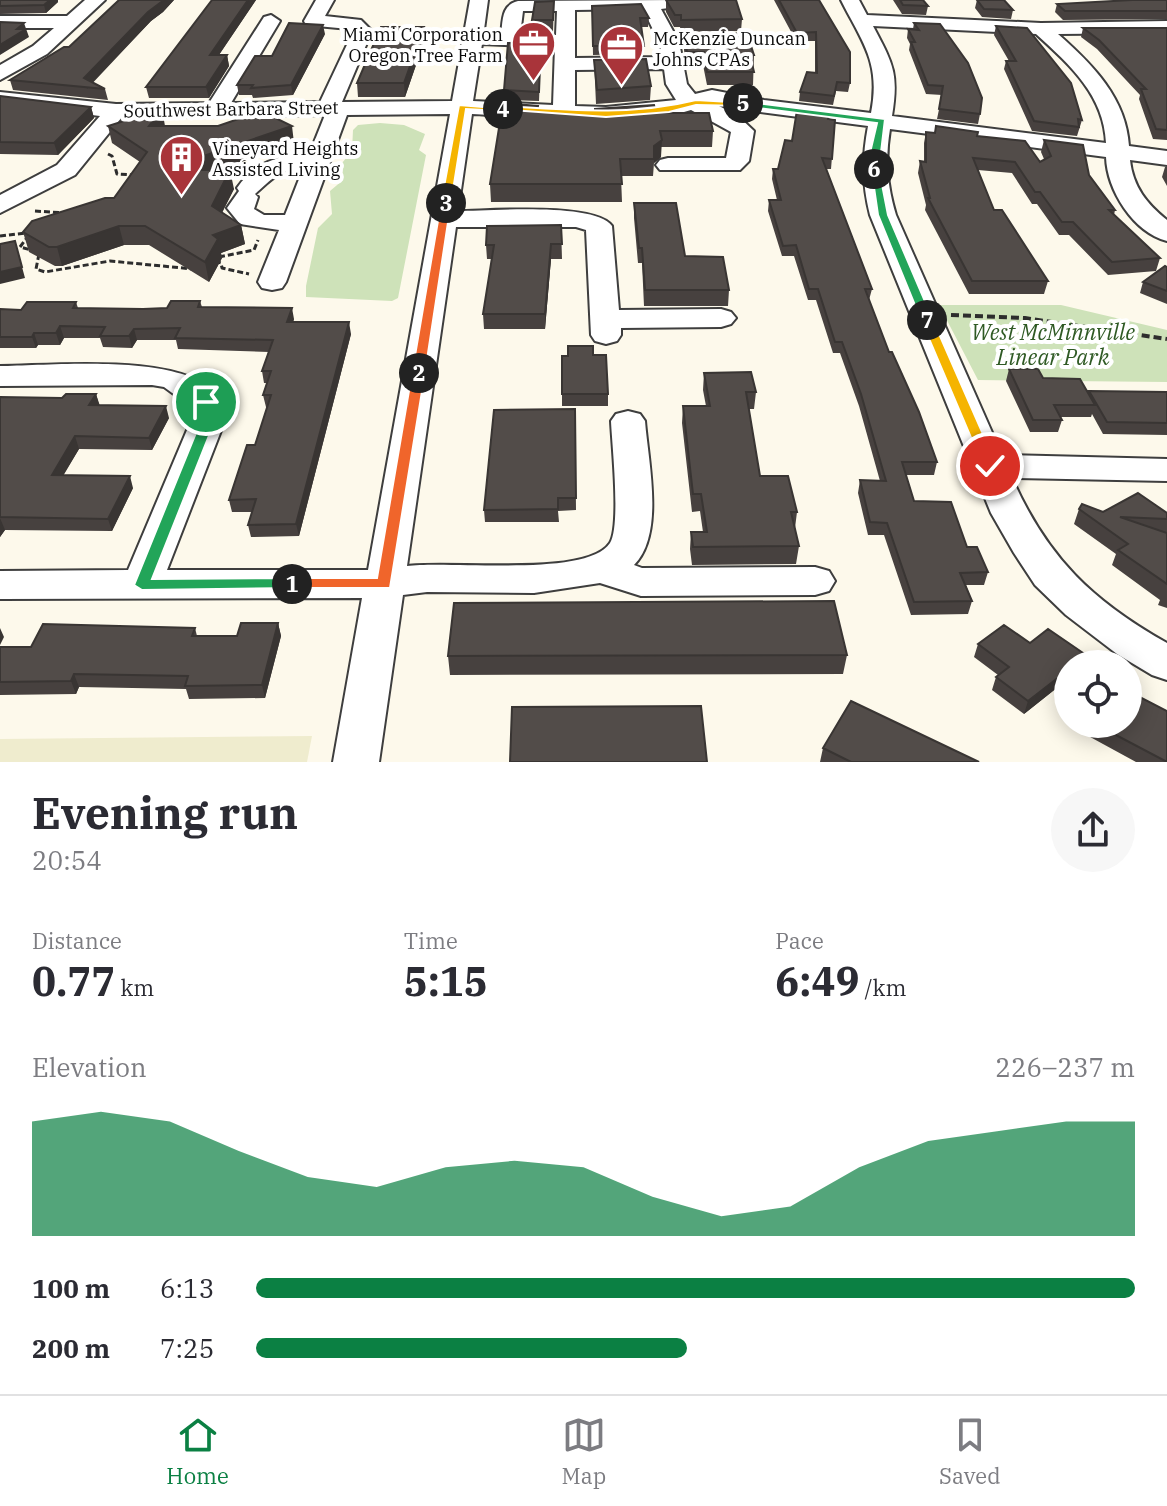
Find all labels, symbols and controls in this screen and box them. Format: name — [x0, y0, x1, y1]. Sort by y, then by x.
office icon: Miami Corporation Oregon Tree Farm — [510, 20, 558, 83]
place label: Miami Corporation Oregon Tree Farm — [343, 23, 503, 67]
office icon: McKenzie Duncan Johns CPAs — [598, 24, 646, 87]
place label: McKenzie Duncan Johns CPAs — [653, 27, 806, 71]
pin: 5 — [723, 83, 763, 123]
text: 5 — [736, 88, 750, 117]
pin: 4 — [483, 89, 523, 129]
text: 4 — [496, 94, 510, 123]
street label: Southwest Barbara Street — [123, 96, 339, 122]
building icon: Vineyard Heights Assisted Living — [157, 134, 205, 197]
place label: Vineyard Heights Assisted Living — [212, 137, 358, 181]
pin: 6 — [854, 149, 894, 189]
text: 6 — [867, 154, 881, 183]
pin: 3 — [426, 183, 466, 223]
text: 3 — [439, 188, 453, 217]
pin: 7 — [907, 300, 947, 340]
text: 7 — [920, 305, 934, 334]
park label: West McMinnville Linear Park — [971, 317, 1135, 371]
pin: 2 — [399, 353, 439, 393]
text: 2 — [412, 358, 426, 387]
pin — [172, 368, 240, 436]
icon: arrive — [184, 380, 228, 424]
pin — [956, 432, 1024, 500]
icon: check — [968, 444, 1012, 488]
pin: 1 — [272, 564, 312, 604]
text: 1 — [285, 569, 299, 598]
map controls — [1054, 650, 1142, 738]
button: locate — [1054, 650, 1142, 738]
text: Evening run — [32, 784, 298, 841]
button: share — [1051, 788, 1135, 872]
text: 20:54 — [32, 843, 102, 877]
text: Distance — [32, 926, 122, 955]
text: Time — [404, 926, 458, 955]
text: Pace — [775, 926, 824, 955]
text: 0.77 — [32, 955, 115, 1007]
text: 5:15 — [404, 955, 488, 1007]
text: 6:49 — [775, 955, 859, 1007]
text: km — [115, 973, 154, 1002]
text: /km — [859, 973, 906, 1002]
text: Elevation — [32, 1050, 147, 1084]
text: 226–237 m — [995, 1050, 1135, 1084]
text: 100 m — [32, 1271, 110, 1305]
text: 6:13 — [160, 1271, 214, 1305]
text: 200 m — [32, 1331, 110, 1365]
text: 7:25 — [160, 1331, 214, 1365]
tab: Home — [166, 1413, 229, 1490]
tab: Map — [562, 1413, 606, 1490]
tab: Saved — [939, 1413, 1001, 1490]

